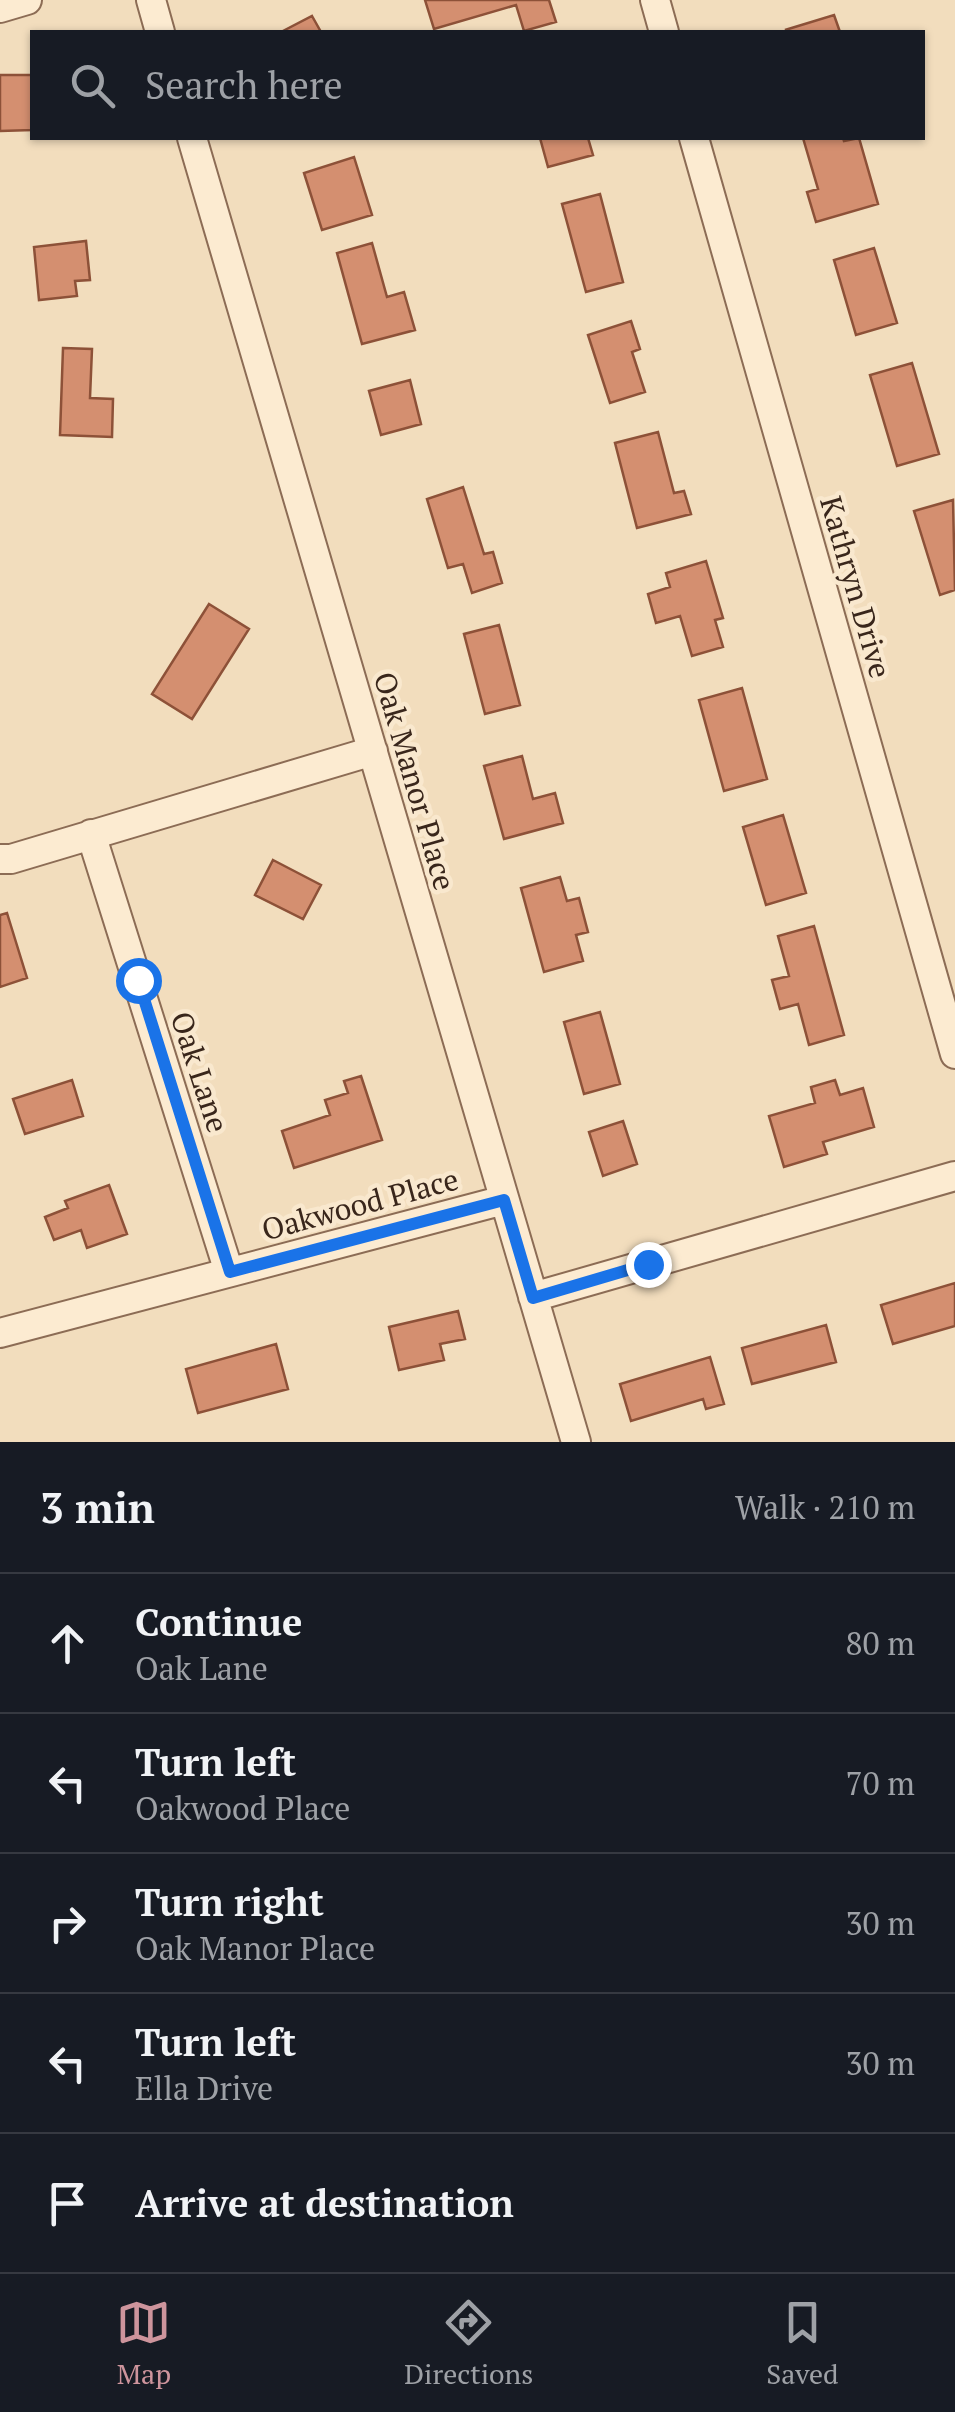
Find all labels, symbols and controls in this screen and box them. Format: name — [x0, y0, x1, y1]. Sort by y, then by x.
search box — [30, 30, 925, 140]
icon: search — [65, 58, 120, 113]
text: Search here — [145, 60, 343, 110]
street label: Kathryn Drive — [811, 492, 901, 682]
street label: Oak Manor Place — [365, 667, 465, 895]
route start — [116, 958, 162, 1004]
street label: Oak Lane — [162, 1007, 238, 1137]
street label: Oakwood Place — [257, 1159, 463, 1249]
route end — [626, 1242, 672, 1288]
text: 3 min — [40, 1479, 155, 1535]
text: Walk · 210 m — [735, 1486, 915, 1528]
text: Continue — [135, 1597, 302, 1647]
icon: ahead — [40, 1616, 95, 1671]
text: 80 m — [845, 1622, 915, 1664]
text: Oak Lane — [135, 1647, 268, 1689]
text: Turn left — [135, 1737, 296, 1787]
icon: left — [40, 1756, 95, 1811]
text: 70 m — [845, 1762, 915, 1804]
text: Oakwood Place — [135, 1787, 350, 1829]
text: Turn right — [135, 1877, 324, 1927]
icon: right — [40, 1896, 95, 1951]
text: 30 m — [845, 1902, 915, 1944]
text: Oak Manor Place — [135, 1927, 375, 1969]
text: Turn left — [135, 2017, 296, 2067]
icon: left — [40, 2036, 95, 2091]
text: 30 m — [845, 2042, 915, 2084]
text: Ella Drive — [135, 2067, 273, 2109]
icon: arrive — [40, 2176, 95, 2231]
text: Arrive at destination — [135, 2178, 514, 2228]
tab: Map — [116, 2295, 171, 2392]
tab: Directions — [404, 2295, 533, 2392]
tab: Saved — [766, 2295, 839, 2392]

